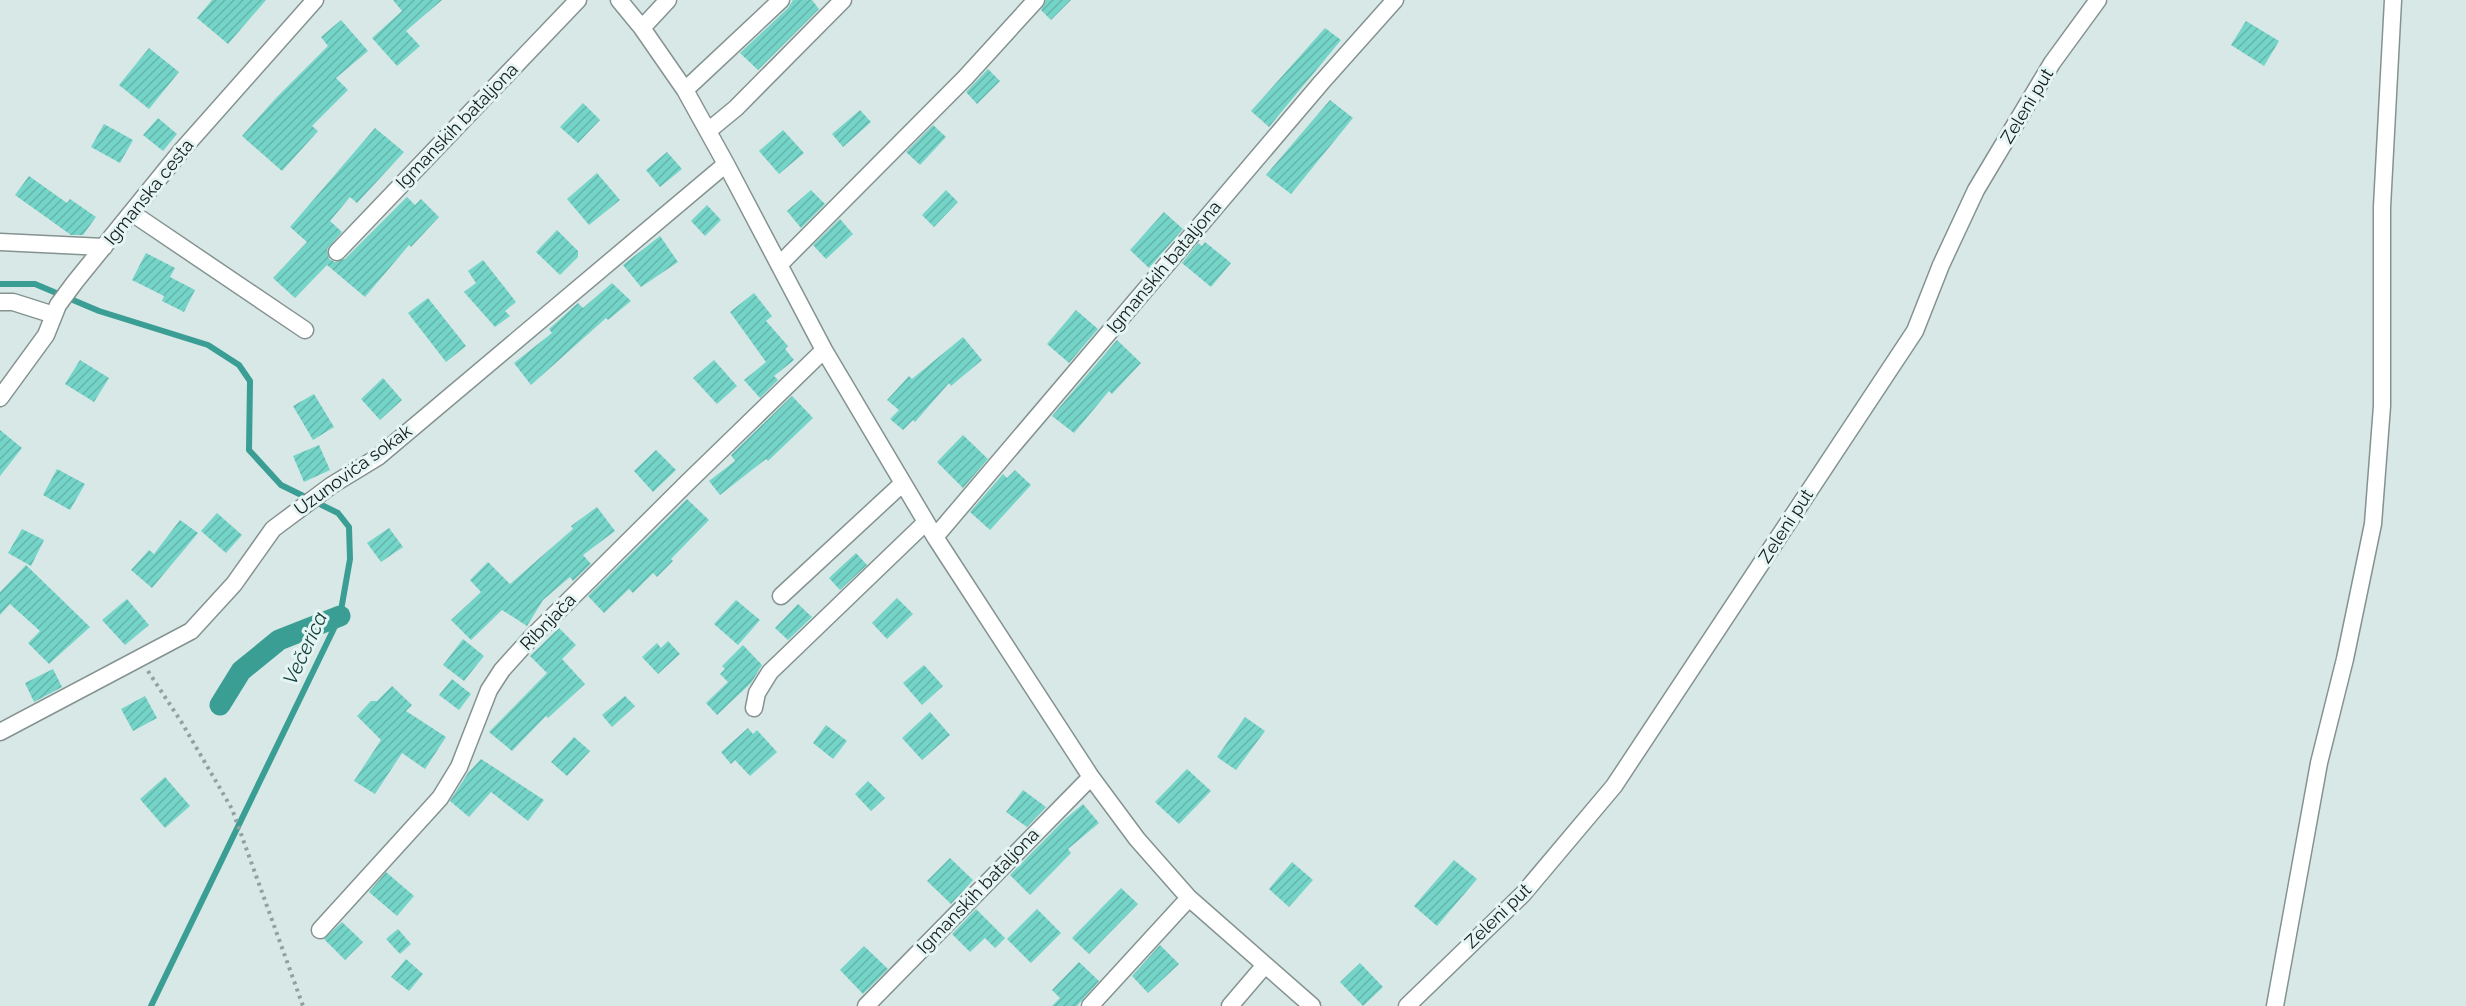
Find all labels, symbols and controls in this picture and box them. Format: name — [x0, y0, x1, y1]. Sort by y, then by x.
street label: Igmanskih bataljona — [391, 59, 522, 193]
street label: Zeleni put — [1996, 64, 2057, 147]
street label: Igmanska cesta — [100, 135, 198, 249]
street label: Igmanskih bataljona — [1102, 196, 1225, 337]
street label: Uzunovića sokak — [290, 420, 416, 519]
street label: Zeleni put — [1754, 485, 1817, 567]
street label: Ribnjača — [516, 589, 580, 654]
water label: Večerica — [278, 608, 332, 688]
street label: Igmanskih bataljona — [912, 824, 1043, 958]
street label: Zeleni put — [1460, 879, 1535, 952]

